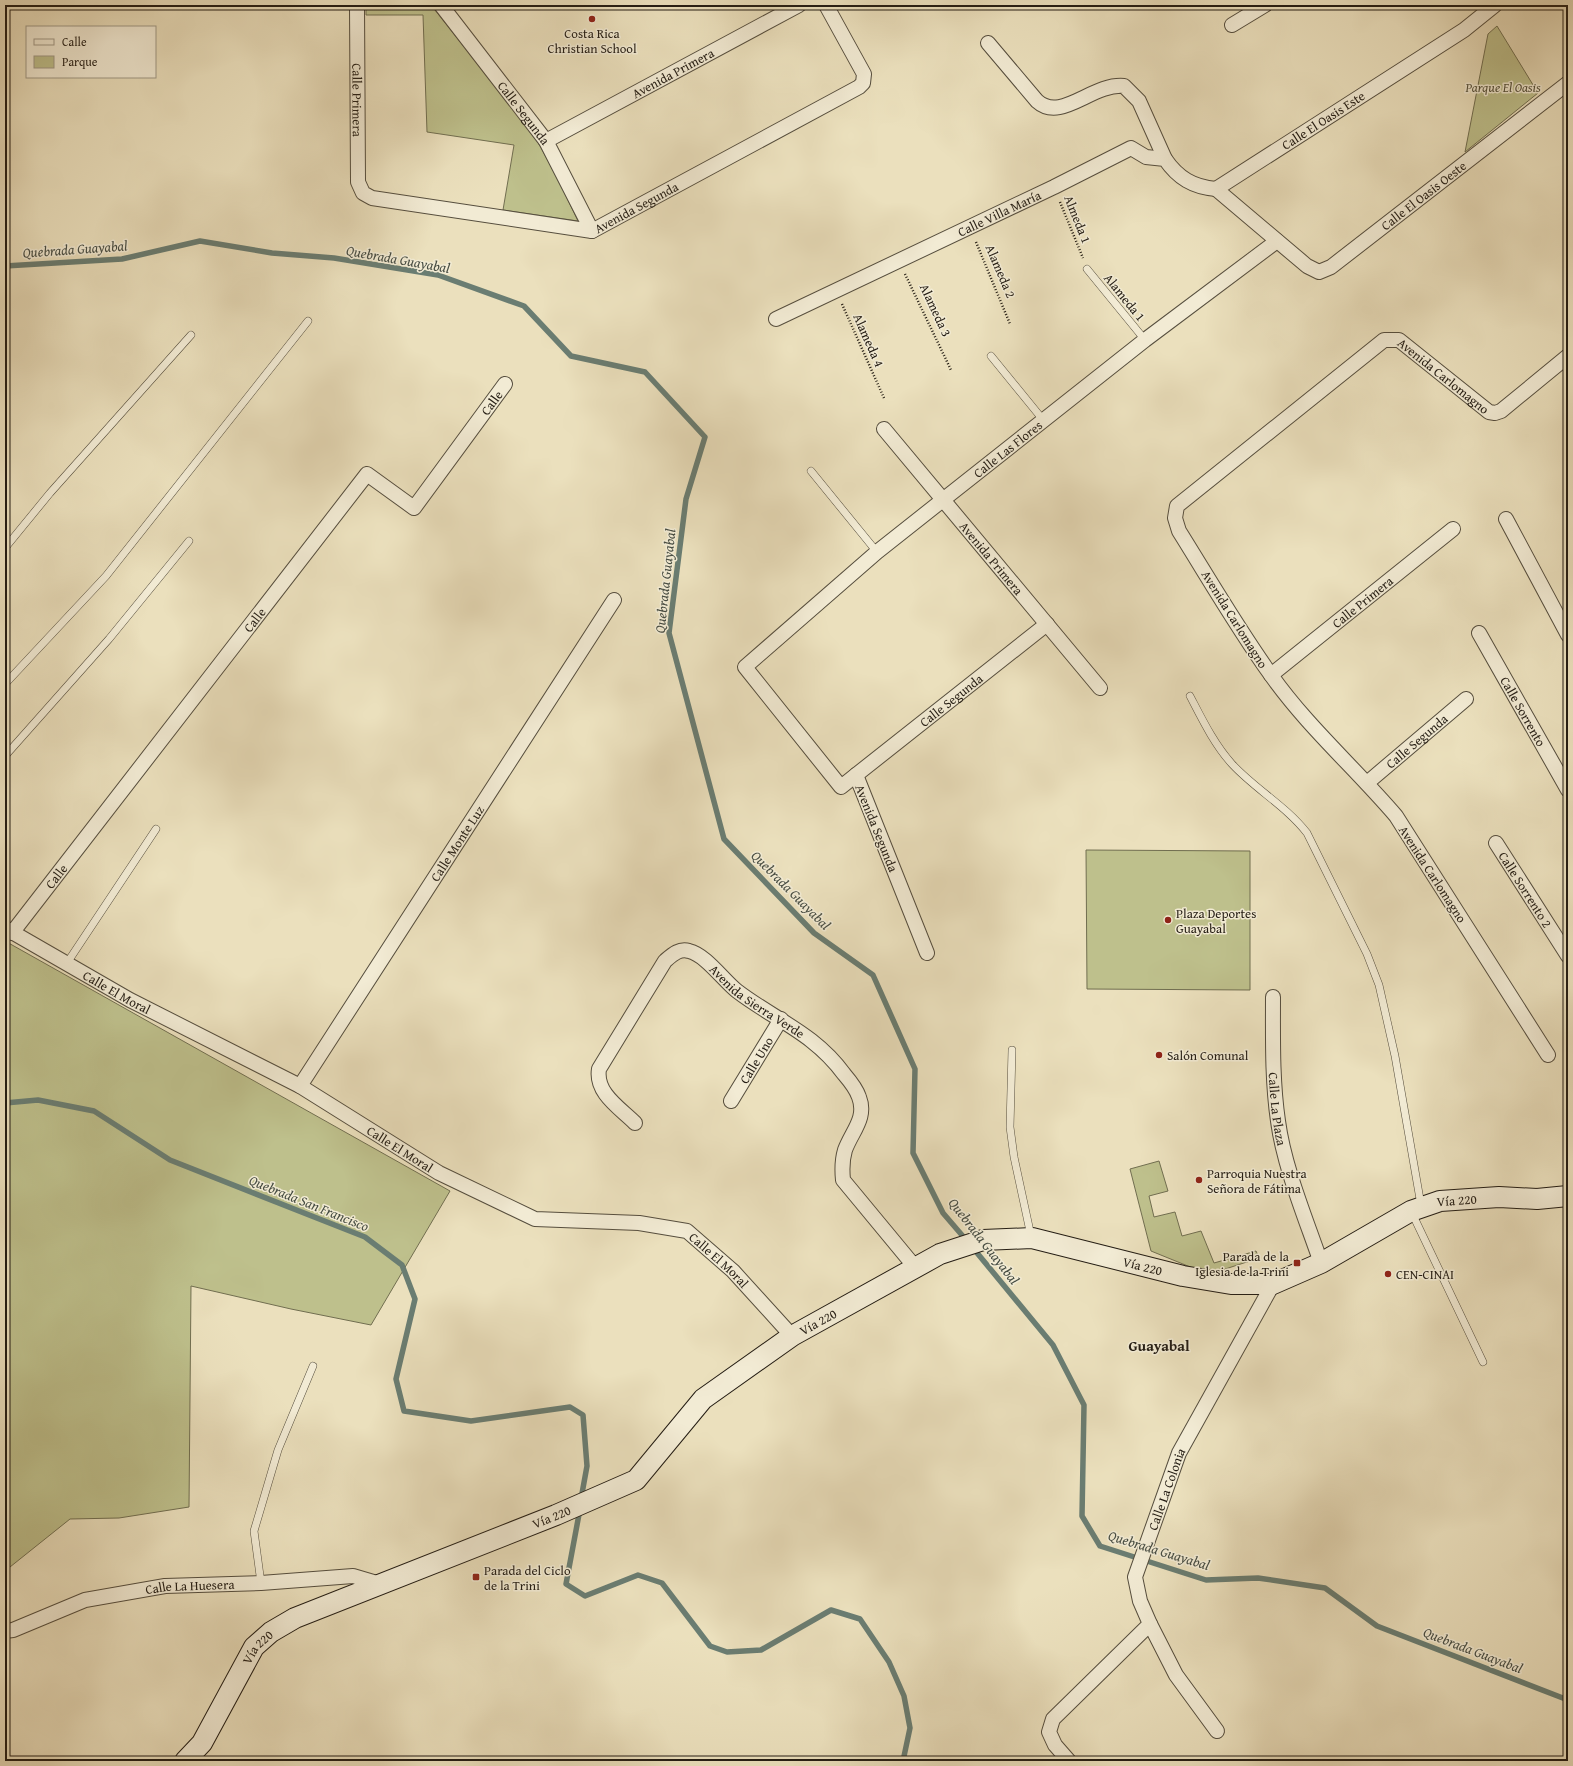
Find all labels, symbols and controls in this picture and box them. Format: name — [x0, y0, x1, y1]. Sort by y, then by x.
marker: Costa Rica Christian School — [587, 14, 597, 24]
place label: Costa Rica Christian School — [547, 24, 637, 58]
legend — [26, 26, 156, 78]
text: Calle — [62, 33, 87, 50]
street label: Avenida Primera — [629, 43, 718, 103]
text: Parque — [62, 53, 98, 70]
street label: Calle Primera — [347, 63, 367, 138]
street label: Calle Segunda — [493, 77, 555, 149]
park label: Parque El Oasis — [1464, 78, 1541, 97]
street label: Calle El Oasis Este — [1278, 86, 1369, 154]
street label: Calle El Oasis Oeste — [1377, 156, 1470, 235]
street label: Avenida Segunda — [591, 177, 683, 238]
street label: Calle Villa María — [955, 185, 1045, 241]
street label: Almeda 1 — [1059, 192, 1096, 246]
water label: Quebrada Guayabal — [22, 235, 129, 263]
water label: Quebrada Guayabal — [345, 240, 452, 278]
street label: Alameda 2 — [981, 241, 1020, 301]
street label: Alameda 1 — [1099, 269, 1150, 325]
street label: Alameda 3 — [915, 281, 956, 340]
street label: Alameda 4 — [848, 310, 889, 370]
street label: Avenida Carlomagno — [1393, 334, 1494, 419]
street label: Calle — [476, 387, 507, 419]
street label: Calle Las Flores — [969, 416, 1046, 482]
street label: Avenida Primera — [955, 517, 1028, 600]
water label: Quebrada Guayabal — [650, 527, 680, 634]
street label: Avenida Carlomagno — [1197, 567, 1273, 672]
street label: Calle Primera — [1328, 571, 1398, 633]
street label: Calle — [239, 604, 270, 636]
street label: Calle Segunda — [916, 669, 988, 731]
street label: Calle Sorrento — [1496, 673, 1551, 750]
street label: Calle Segunda — [1382, 709, 1453, 773]
street label: Avenida Segunda — [850, 782, 903, 876]
street label: Calle Monte Luz — [426, 802, 489, 885]
street label: Avenida Carlomagno — [1394, 822, 1471, 927]
water label: Quebrada Guayabal — [747, 846, 836, 935]
street label: Calle Sorrento 2 — [1494, 848, 1556, 931]
street label: Calle — [41, 860, 72, 893]
place label: Plaza Deportes Guayabal — [1176, 904, 1256, 938]
marker: Plaza Deportes Guayabal — [1163, 915, 1173, 925]
street label: Avenida Sierra Verde — [705, 960, 808, 1043]
street label: Calle El Moral — [79, 966, 154, 1019]
street label: Calle Uno — [735, 1033, 778, 1087]
place label: Salón Comunal — [1167, 1046, 1249, 1065]
marker: Salón Comunal — [1154, 1050, 1164, 1060]
street label: Calle La Plaza — [1264, 1072, 1291, 1148]
street label: Calle El Moral — [363, 1121, 437, 1177]
place label: Parroquia Nuestra Señora de Fátima — [1207, 1164, 1307, 1198]
water label: Quebrada San Francisco — [246, 1170, 372, 1236]
marker: Parroquia Nuestra Señora de Fátima — [1194, 1175, 1204, 1185]
street label: Vía 220 — [1436, 1190, 1477, 1211]
water label: Quebrada Guayabal — [944, 1193, 1025, 1289]
street label: Calle El Moral — [685, 1228, 753, 1292]
place label: Parada de la Iglesia de la Trini — [1195, 1247, 1290, 1281]
street label: Vía 220 — [1121, 1252, 1164, 1280]
marker: Parada de la Iglesia de la Trini — [1292, 1258, 1302, 1268]
place label: CEN-CINAI — [1396, 1265, 1454, 1284]
marker: CEN-CINAI — [1383, 1269, 1393, 1279]
street label: Vía 220 — [796, 1304, 840, 1340]
district label: Guayabal — [1128, 1335, 1190, 1356]
street label: Calle La Colonia — [1143, 1444, 1191, 1533]
street label: Vía 220 — [529, 1501, 574, 1533]
water label: Quebrada Guayabal — [1106, 1525, 1213, 1575]
place label: Parada del Ciclo de la Trini — [484, 1561, 571, 1595]
marker: Parada del Ciclo de la Trini — [471, 1572, 481, 1582]
street label: Calle La Huesera — [144, 1575, 236, 1599]
water label: Quebrada Guayabal — [1420, 1622, 1526, 1678]
street label: Vía 220 — [238, 1626, 277, 1668]

